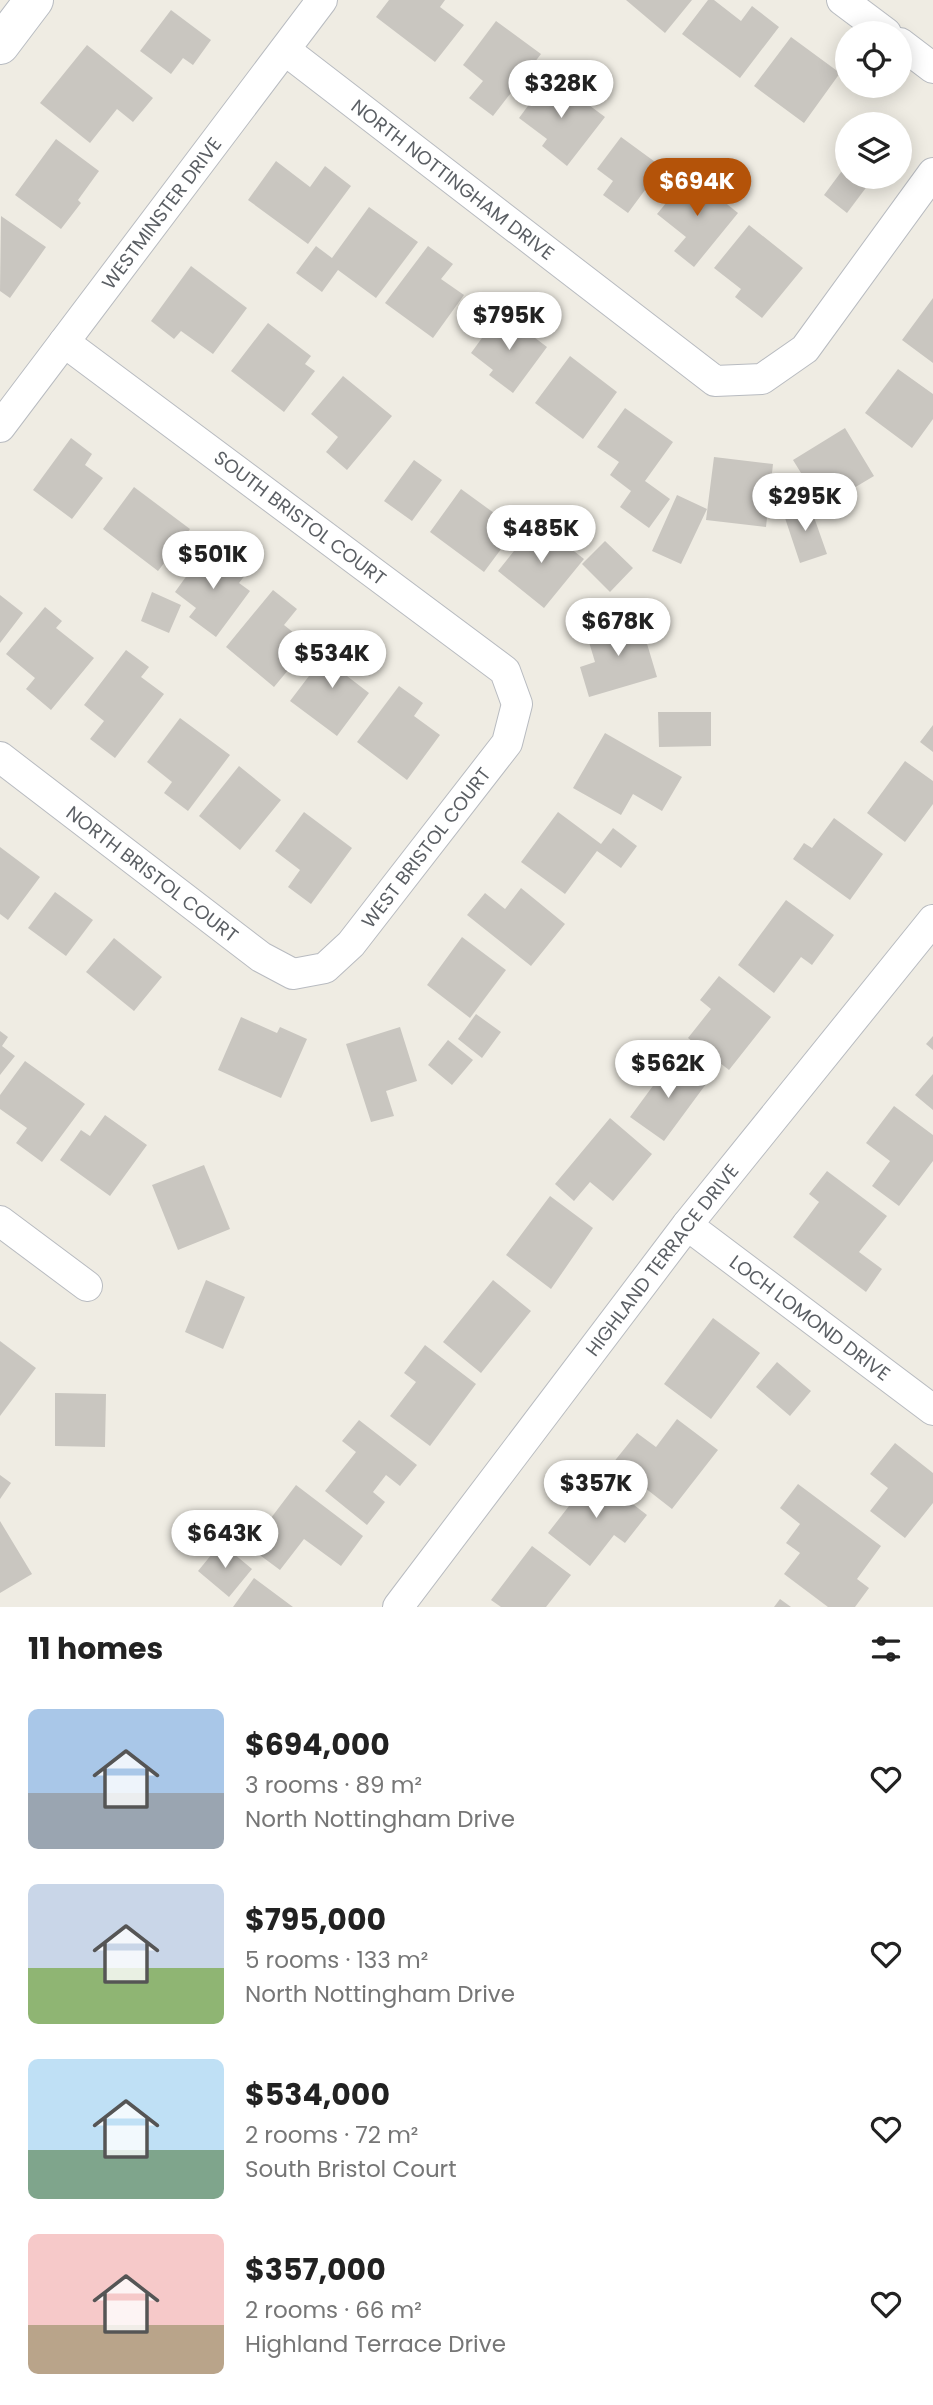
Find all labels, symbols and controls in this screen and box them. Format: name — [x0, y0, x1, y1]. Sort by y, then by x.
map controls — [835, 21, 912, 189]
button: locate — [835, 21, 912, 98]
pin: $328K — [512, 60, 610, 120]
text: $328K — [524, 67, 598, 99]
street label: NORTH NOTTINGHAM DRIVE — [346, 92, 560, 266]
button: layers — [835, 112, 912, 189]
street label: WESTMINSTER DRIVE — [95, 131, 228, 295]
pin: $694K — [648, 158, 746, 218]
text: $694K — [659, 165, 735, 197]
pin: $795K — [460, 292, 558, 352]
text: $795K — [473, 299, 545, 331]
street label: SOUTH BRISTOL COURT — [208, 444, 392, 592]
pin: $295K — [756, 474, 854, 533]
text: $295K — [768, 480, 842, 512]
pin: $485K — [492, 505, 590, 565]
text: $485K — [503, 512, 579, 544]
pin: $501K — [164, 532, 262, 591]
text: $501K — [178, 538, 248, 570]
pin: $678K — [569, 598, 667, 658]
text: $678K — [581, 605, 655, 637]
pin: $534K — [283, 630, 381, 690]
text: $534K — [294, 637, 370, 669]
street label: WEST BRISTOL COURT — [355, 762, 497, 934]
street label: NORTH BRISTOL COURT — [61, 799, 244, 948]
pin: $562K — [619, 1040, 717, 1100]
text: $562K — [631, 1047, 705, 1079]
street label: HIGHLAND TERRACE DRIVE — [579, 1158, 745, 1362]
street label: LOCH LOMOND DRIVE — [724, 1248, 896, 1387]
pin: $357K — [547, 1460, 645, 1520]
text: $357K — [560, 1467, 632, 1499]
pin: $643K — [176, 1510, 274, 1570]
text: $643K — [187, 1517, 263, 1549]
text: 11 homes — [28, 1627, 163, 1670]
icon: filters — [867, 1630, 905, 1668]
text: $694,000 — [245, 1723, 390, 1766]
icon: home — [84, 1737, 168, 1821]
icon: heart — [867, 1760, 905, 1798]
text: 3 rooms · 89 m² — [245, 1769, 422, 1801]
text: North Nottingham Drive — [245, 1803, 515, 1835]
text: $795,000 — [245, 1898, 386, 1941]
icon: home — [84, 1912, 168, 1996]
icon: heart — [867, 1935, 905, 1973]
text: 5 rooms · 133 m² — [245, 1944, 428, 1976]
text: North Nottingham Drive — [245, 1978, 515, 2010]
text: $534,000 — [245, 2073, 390, 2116]
icon: home — [84, 2087, 168, 2171]
icon: heart — [867, 2110, 905, 2148]
text: 2 rooms · 72 m² — [245, 2119, 418, 2151]
text: South Bristol Court — [245, 2153, 457, 2185]
text: $357,000 — [245, 2248, 386, 2291]
icon: home — [84, 2262, 168, 2346]
icon: heart — [867, 2285, 905, 2323]
text: 2 rooms · 66 m² — [245, 2294, 422, 2326]
text: Highland Terrace Drive — [245, 2328, 506, 2360]

